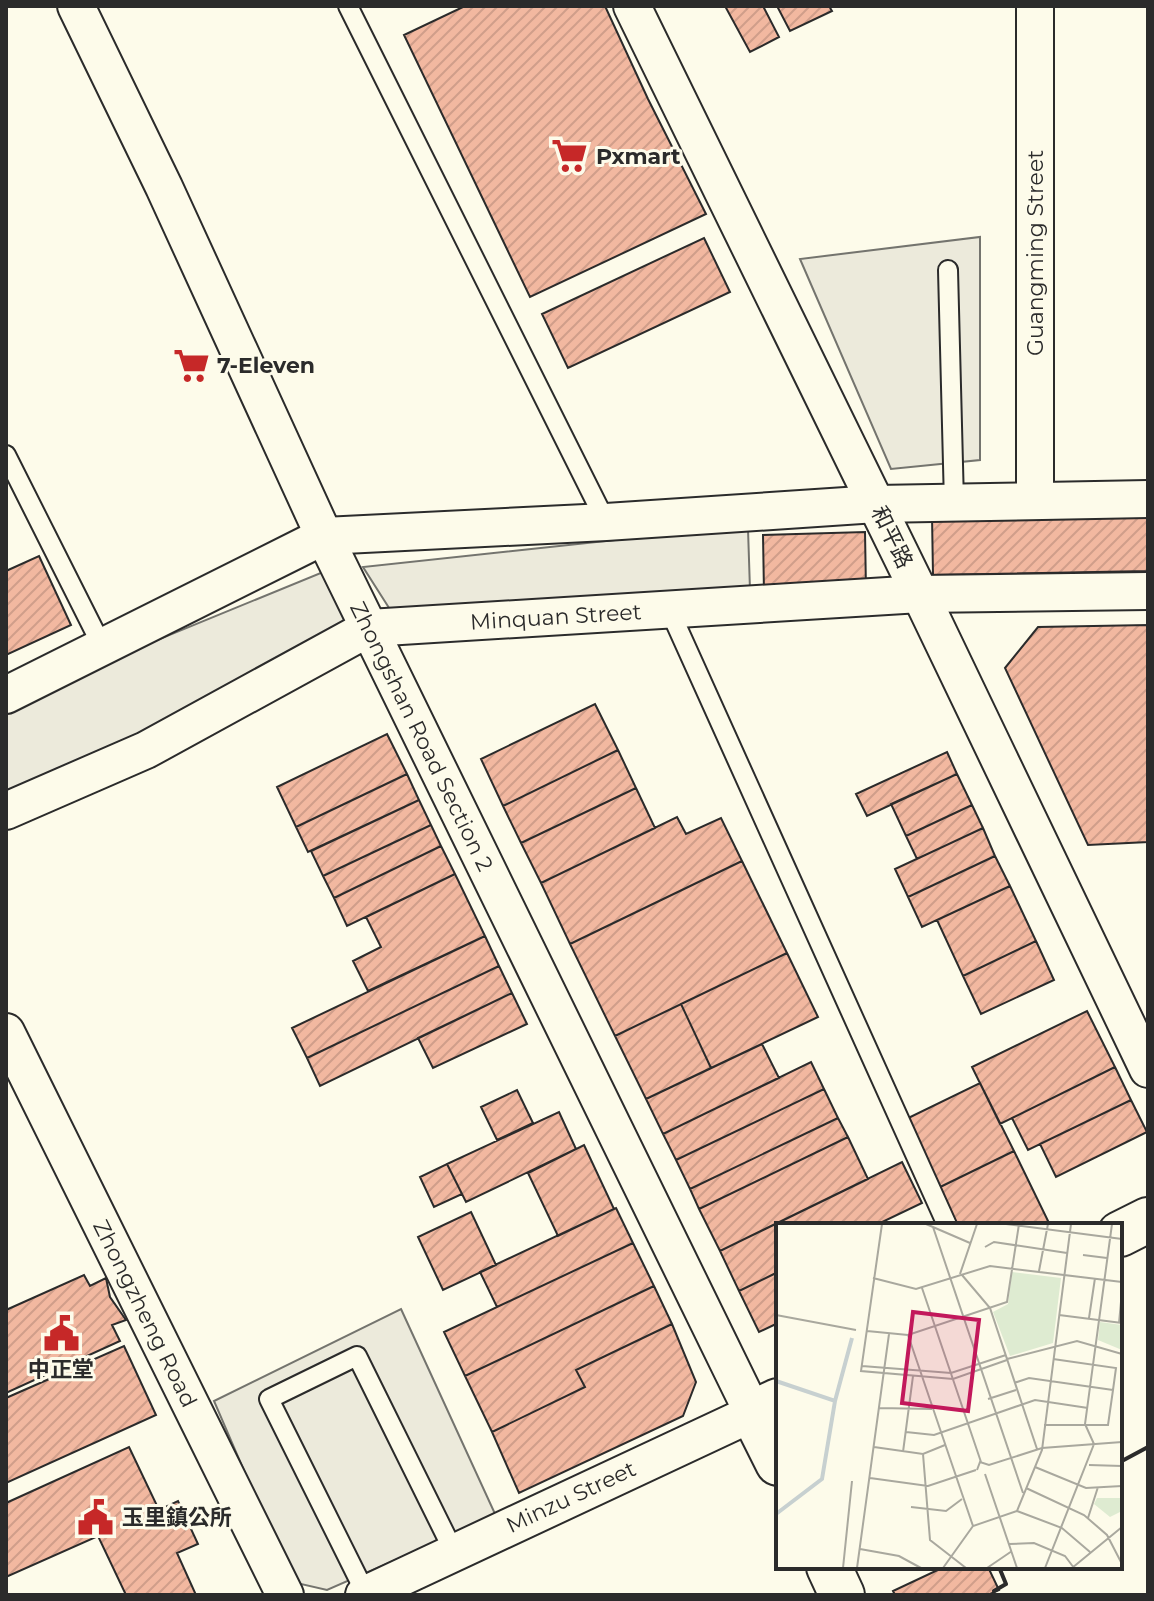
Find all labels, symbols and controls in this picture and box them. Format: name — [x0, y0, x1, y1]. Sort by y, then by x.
supermarket icon: Pxmart — [551, 137, 589, 175]
place label: Pxmart — [596, 143, 681, 170]
street label: Guangming Street — [1022, 150, 1049, 356]
supermarket icon: 7-Eleven — [172, 346, 210, 384]
place label: 7-Eleven — [217, 352, 315, 379]
street label: 和平路 — [865, 501, 919, 573]
street label: Zhongshan Road Section 2 — [345, 597, 499, 875]
street label: Minquan Street — [469, 598, 642, 635]
street label: Zhongzheng Road — [88, 1215, 203, 1411]
inset map — [776, 1223, 1122, 1569]
public building icon: 中正堂 — [42, 1314, 80, 1352]
place label: 中正堂 — [28, 1356, 94, 1383]
street label: Minzu Street — [502, 1455, 640, 1539]
public building icon: 玉里鎮公所 — [77, 1498, 115, 1536]
place label: 玉里鎮公所 — [122, 1504, 232, 1531]

